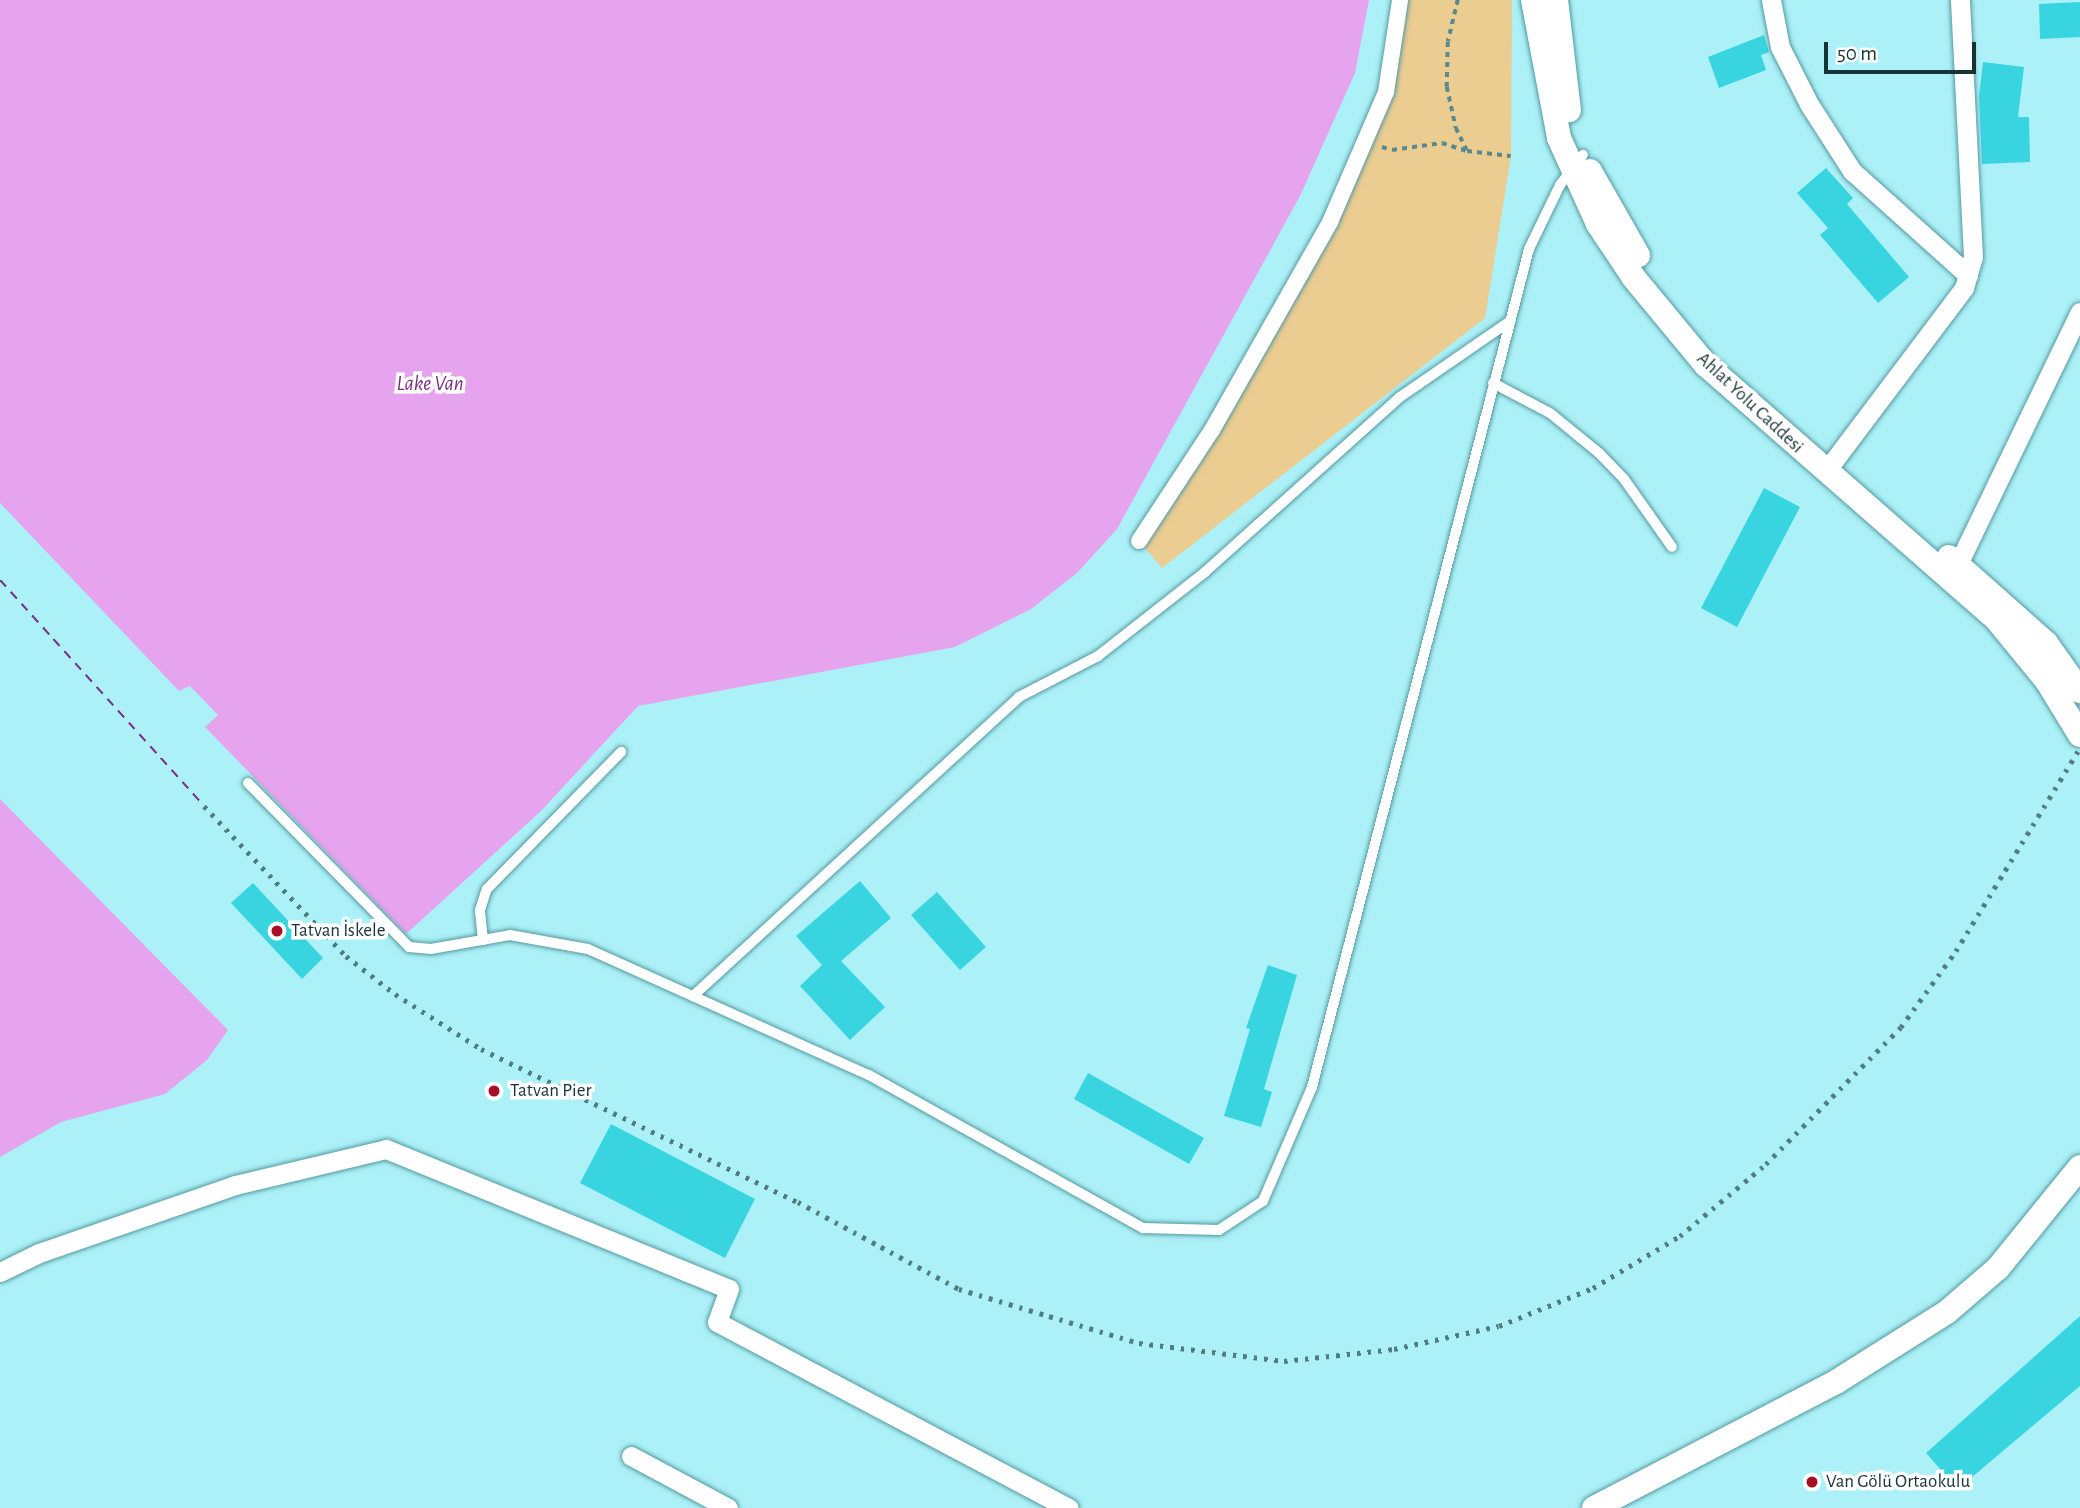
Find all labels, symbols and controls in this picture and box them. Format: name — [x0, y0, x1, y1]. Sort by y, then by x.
scale bar — [1828, 28, 1980, 72]
text: 50 m — [1837, 43, 1877, 64]
street label: Ahlat Yolu Caddesi — [1692, 348, 1808, 458]
water label: Lake Van — [396, 371, 464, 397]
place label: Tatvan İskele — [291, 920, 385, 942]
marker: Tatvan İskele — [269, 923, 285, 939]
place label: Tatvan Pier — [510, 1080, 592, 1102]
marker: Tatvan Pier — [484, 1081, 504, 1101]
place label: Van Gölü Ortaokulu — [1826, 1471, 1970, 1493]
marker: Van Gölü Ortaokulu — [1804, 1474, 1820, 1490]

